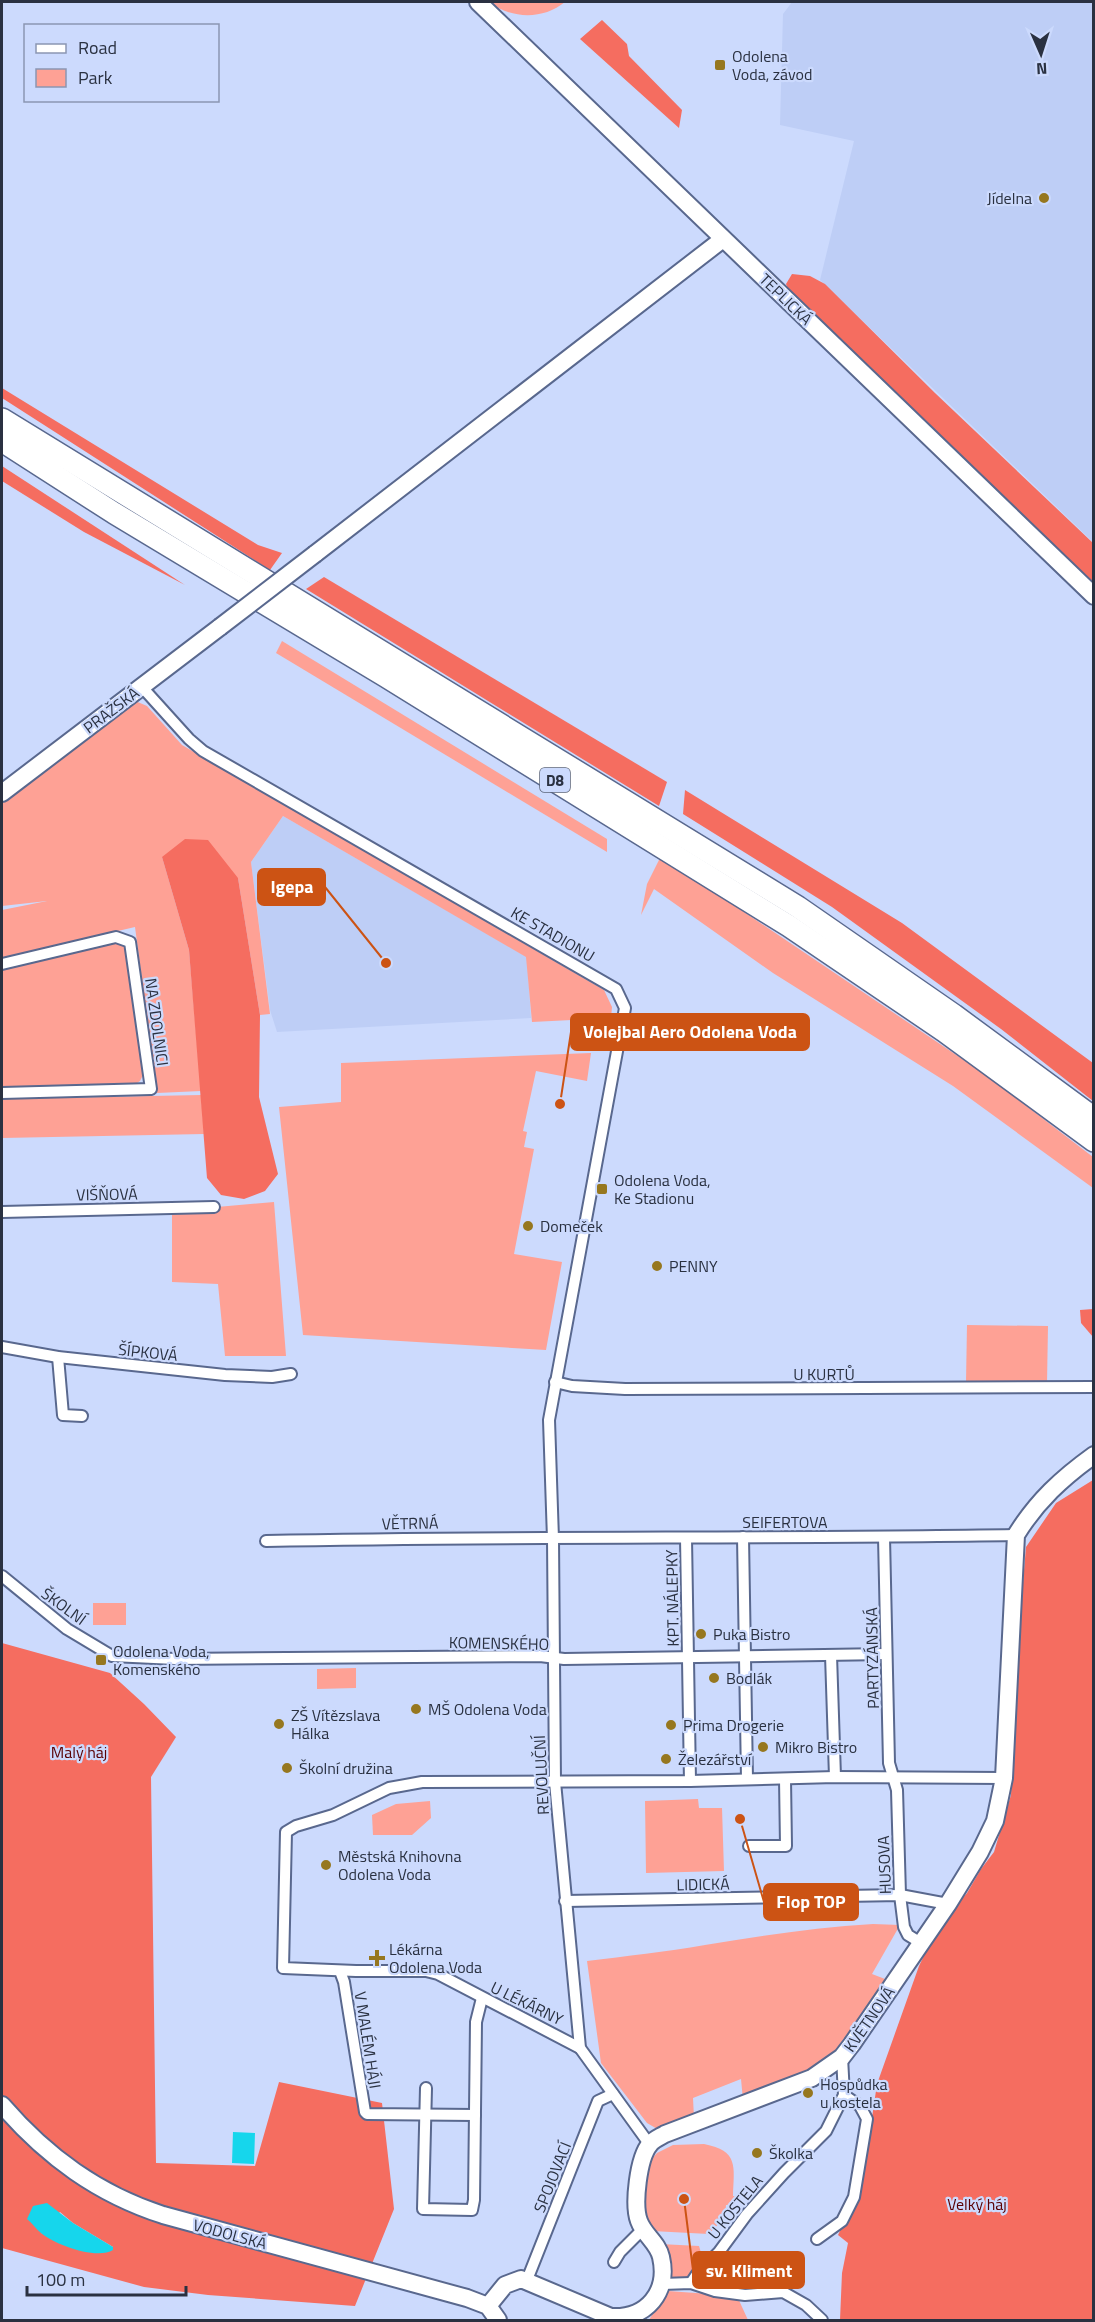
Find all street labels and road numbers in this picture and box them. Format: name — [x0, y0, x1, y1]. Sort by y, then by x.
street label: TEPLICKÁ — [754, 268, 818, 331]
street label: PRAŽSKÁ — [78, 681, 144, 739]
road number: D8 — [540, 768, 570, 792]
street label: KE STADIONU — [507, 900, 599, 968]
street label: NA ZDOLNICI — [139, 977, 175, 1067]
street label: VIŠŇOVÁ — [76, 1181, 138, 1207]
street label: ŠÍPKOVÁ — [117, 1337, 179, 1367]
street label: U KURTŮ — [793, 1362, 855, 1386]
street label: VĚTRNÁ — [381, 1510, 439, 1535]
street label: SEIFERTOVA — [742, 1510, 828, 1534]
street label: KPT. NÁLEPKY — [659, 1549, 685, 1647]
street label: ŠKOLNÍ — [37, 1581, 92, 1631]
street label: PARTYZÁNSKÁ — [859, 1607, 885, 1709]
street label: KOMENSKÉHO — [449, 1630, 549, 1656]
street label: REVOLUČNÍ — [527, 1734, 555, 1815]
street label: HUSOVA — [871, 1835, 897, 1895]
street label: LIDICKÁ — [676, 1872, 730, 1896]
street label: U LÉKÁRNY — [487, 1975, 568, 2031]
street label: KVĚTNOVÁ — [838, 1981, 901, 2057]
street label: V MALÉM HÁJI — [348, 1990, 388, 2090]
street label: SPOJOVACÍ — [527, 2137, 577, 2216]
street label: U KOSTELA — [702, 2169, 769, 2244]
street label: VODOLSKÁ — [190, 2213, 270, 2255]

